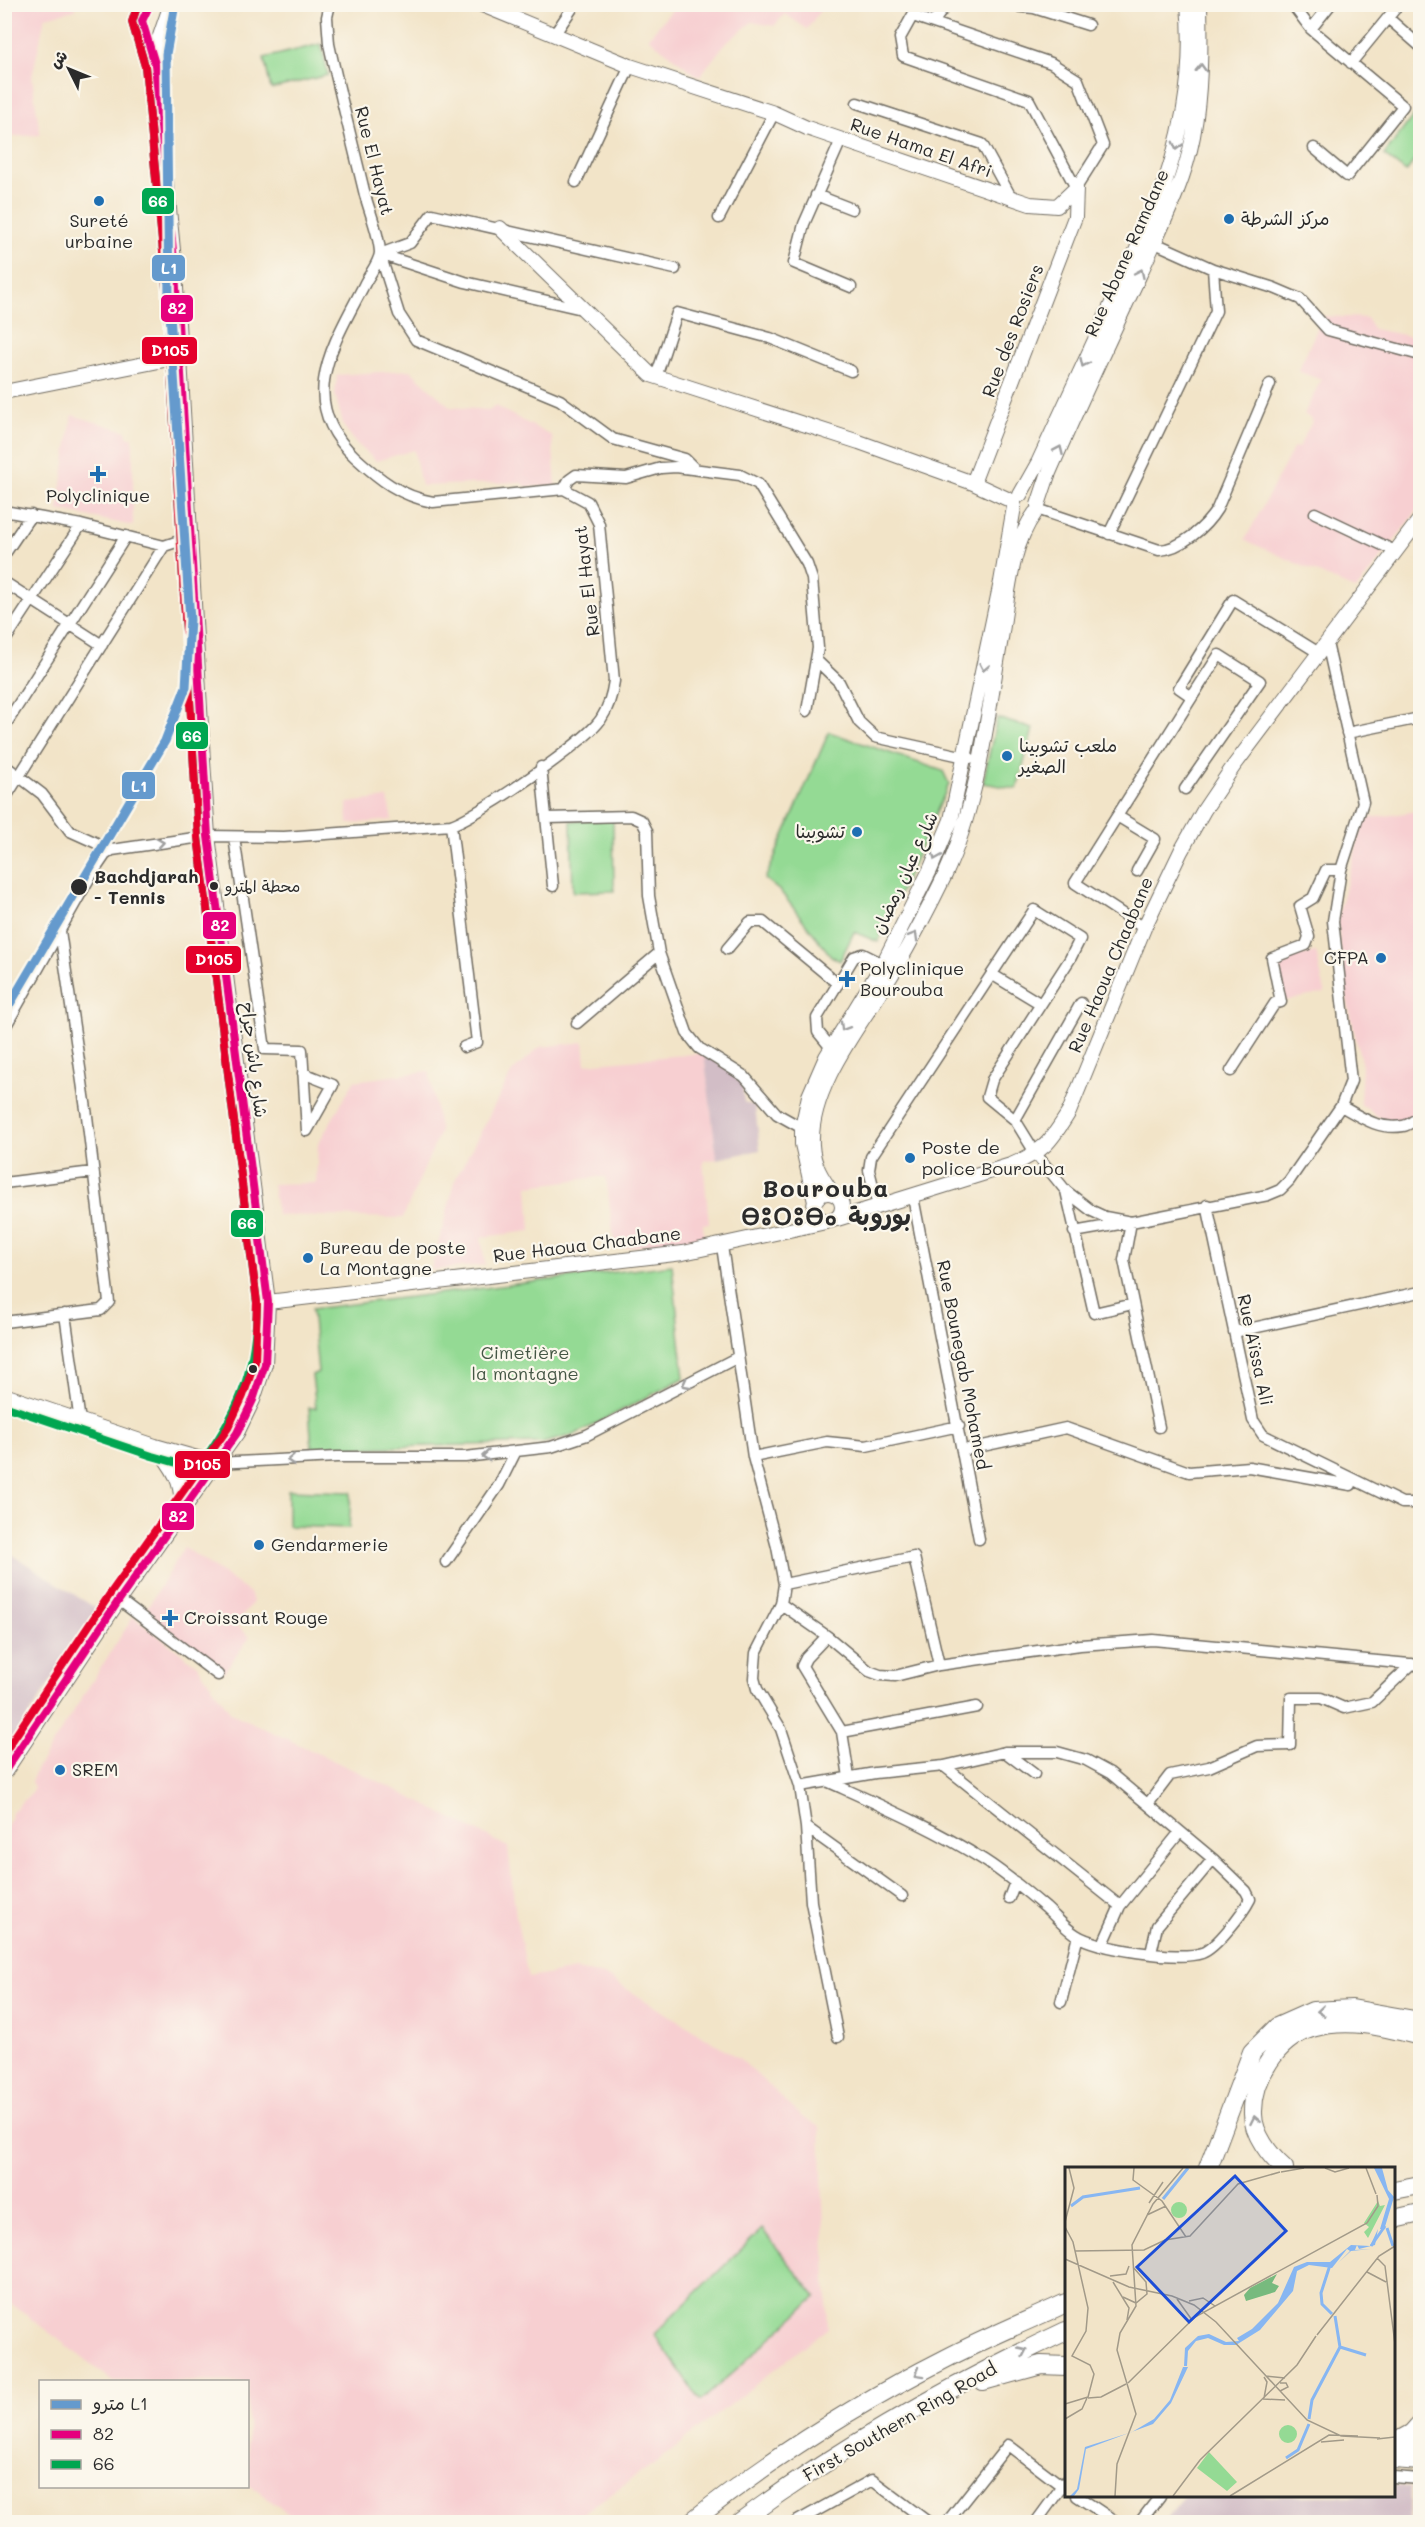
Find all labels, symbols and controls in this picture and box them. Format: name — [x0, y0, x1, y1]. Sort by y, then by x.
north arrow — [39, 39, 99, 99]
text: ش — [44, 45, 71, 72]
one-way arrow — [1195, 63, 1207, 72]
street label: Rue El Hayat — [350, 104, 400, 218]
street label: Rue Hama El Afri — [847, 112, 995, 183]
one-way arrow — [1172, 140, 1184, 150]
street label: Rue Abane Ramdane — [1078, 165, 1174, 340]
line badge: 66 — [141, 187, 175, 215]
text: 66 — [148, 190, 168, 211]
marker: Sureté urbaine — [92, 194, 106, 208]
place label: مركز الشرطة — [1241, 206, 1329, 230]
place label: Sureté urbaine — [65, 208, 133, 253]
marker: مركز الشرطة — [1222, 212, 1236, 226]
line badge: L1 — [151, 254, 186, 282]
text: L1 — [161, 257, 177, 278]
street label: Rue des Rosiers — [976, 261, 1048, 401]
one-way arrow — [1133, 268, 1145, 279]
line badge: 82 — [160, 294, 194, 323]
text: 82 — [168, 297, 186, 318]
line badge: D105 — [141, 336, 198, 365]
text: D105 — [151, 339, 189, 360]
one-way arrow — [1080, 357, 1092, 368]
one-way arrow — [1051, 446, 1063, 457]
marker: Polyclinique — [89, 465, 107, 483]
place label: Polyclinique — [46, 483, 150, 507]
street label: Rue El Hayat — [567, 524, 605, 638]
one-way arrow — [978, 662, 991, 672]
line badge: 66 — [175, 721, 209, 750]
text: 66 — [182, 725, 202, 746]
place label: ملعب تشوبينا الصغير — [1017, 733, 1117, 778]
marker: ملعب تشوبينا الصغير — [1000, 749, 1014, 763]
line badge: L1 — [121, 771, 156, 800]
text: L1 — [131, 775, 147, 796]
street label: شارع عبان رمضان — [865, 808, 944, 938]
place label: تشوبينا — [795, 819, 846, 843]
marker: تشوبينا — [850, 825, 864, 839]
one-way arrow — [156, 837, 165, 849]
one-way arrow — [931, 849, 943, 860]
place label: Bachdjarah - Tennis — [94, 864, 199, 909]
street label: Rue Haoua Chaabane — [1062, 873, 1158, 1056]
place label: محطة المترو — [224, 875, 300, 896]
marker: Bachdjarah - Tennis — [69, 877, 89, 897]
marker: محطة المترو — [208, 880, 220, 892]
line badge: 82 — [202, 911, 237, 940]
text: 82 — [211, 914, 229, 935]
one-way arrow — [907, 932, 918, 942]
line badge: D105 — [185, 945, 242, 974]
place label: CFPA — [1324, 945, 1369, 969]
text: D105 — [195, 948, 233, 969]
marker: CFPA — [1374, 951, 1388, 965]
place label: Polyclinique Bourouba — [860, 956, 964, 1001]
marker: Polyclinique Bourouba — [838, 970, 856, 988]
street label: شارع باش جراح — [235, 1001, 274, 1119]
one-way arrow — [841, 1021, 852, 1032]
place label: Poste de police Bourouba — [922, 1135, 1065, 1180]
marker: Poste de police Bourouba — [903, 1151, 917, 1165]
district label: Bourouba ⴱⵓⵔⵓⴱⴰ بوروبة — [741, 1172, 911, 1232]
line badge: 66 — [230, 1209, 264, 1238]
text: 66 — [237, 1212, 257, 1233]
street label: Rue Haoua Chaabane — [492, 1221, 682, 1267]
place label: Bureau de poste La Montagne — [320, 1235, 466, 1280]
marker: Bureau de poste La Montagne — [301, 1251, 315, 1265]
street label: Rue Bounegab Mohamed — [932, 1258, 996, 1472]
street label: Rue Aïssa Ali — [1232, 1292, 1280, 1408]
park label: Cimetière la montagne — [471, 1340, 579, 1385]
unlabelled marker — [247, 1363, 259, 1375]
one-way arrow — [682, 1376, 693, 1388]
one-way arrow — [481, 1449, 490, 1462]
line badge: D105 — [174, 1450, 231, 1479]
text: D105 — [183, 1453, 221, 1474]
one-way arrow — [286, 1453, 295, 1466]
line badge: 82 — [161, 1502, 195, 1531]
text: 82 — [169, 1505, 187, 1526]
place label: Gendarmerie — [271, 1532, 388, 1556]
marker: Gendarmerie — [252, 1538, 266, 1552]
place label: Croissant Rouge — [184, 1605, 328, 1629]
marker: Croissant Rouge — [161, 1609, 179, 1627]
place label: SREM — [72, 1757, 118, 1781]
marker: SREM — [53, 1763, 67, 1777]
one-way arrow — [1317, 2004, 1326, 2017]
one-way arrow — [1249, 2115, 1262, 2125]
inset map — [1065, 2167, 1395, 2497]
one-way arrow — [1017, 2347, 1028, 2359]
street label: First Southern Ring Road — [798, 2356, 1001, 2486]
one-way arrow — [915, 2366, 925, 2377]
legend — [39, 2380, 249, 2488]
text: مترو L1 — [91, 2391, 148, 2415]
text: 82 — [93, 2421, 114, 2445]
text: 66 — [93, 2451, 115, 2475]

